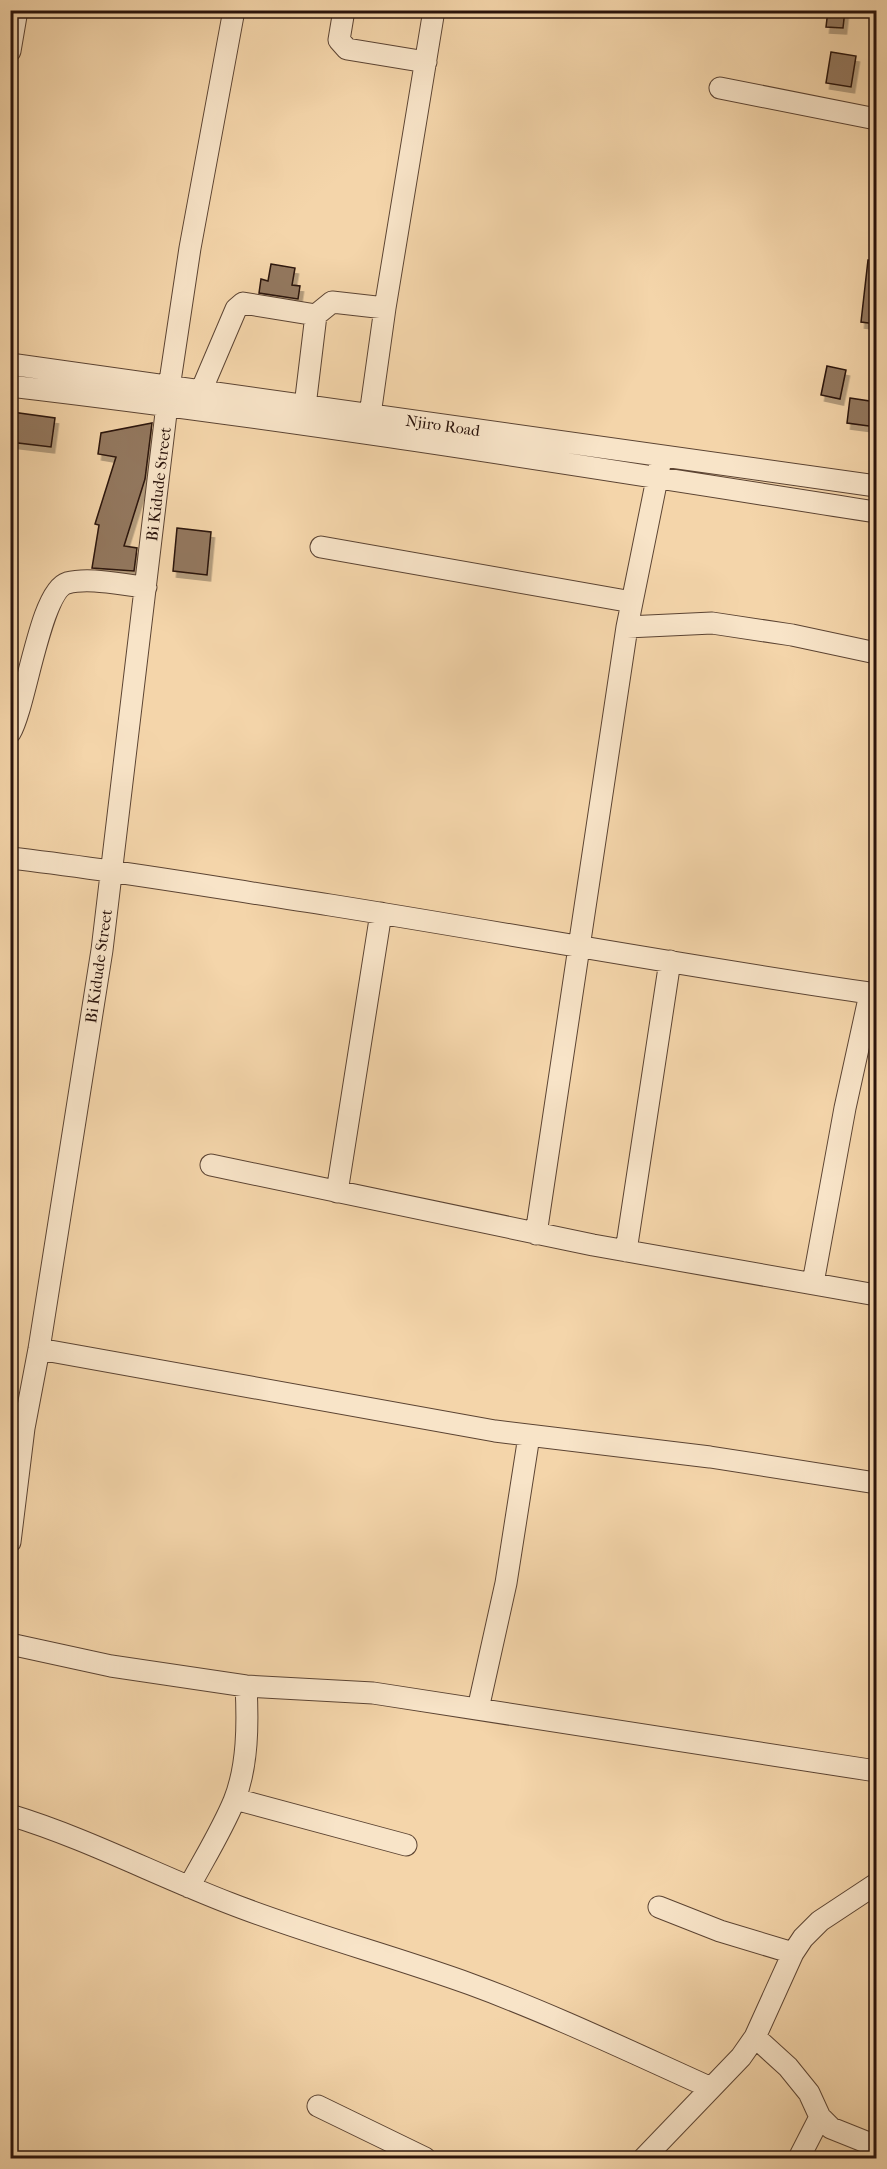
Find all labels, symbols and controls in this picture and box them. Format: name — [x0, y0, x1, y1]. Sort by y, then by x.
street label: Njiro Road — [405, 411, 482, 440]
street label: Bi Kidude Street — [142, 426, 175, 542]
street label: Bi Kidude Street — [81, 908, 116, 1024]

